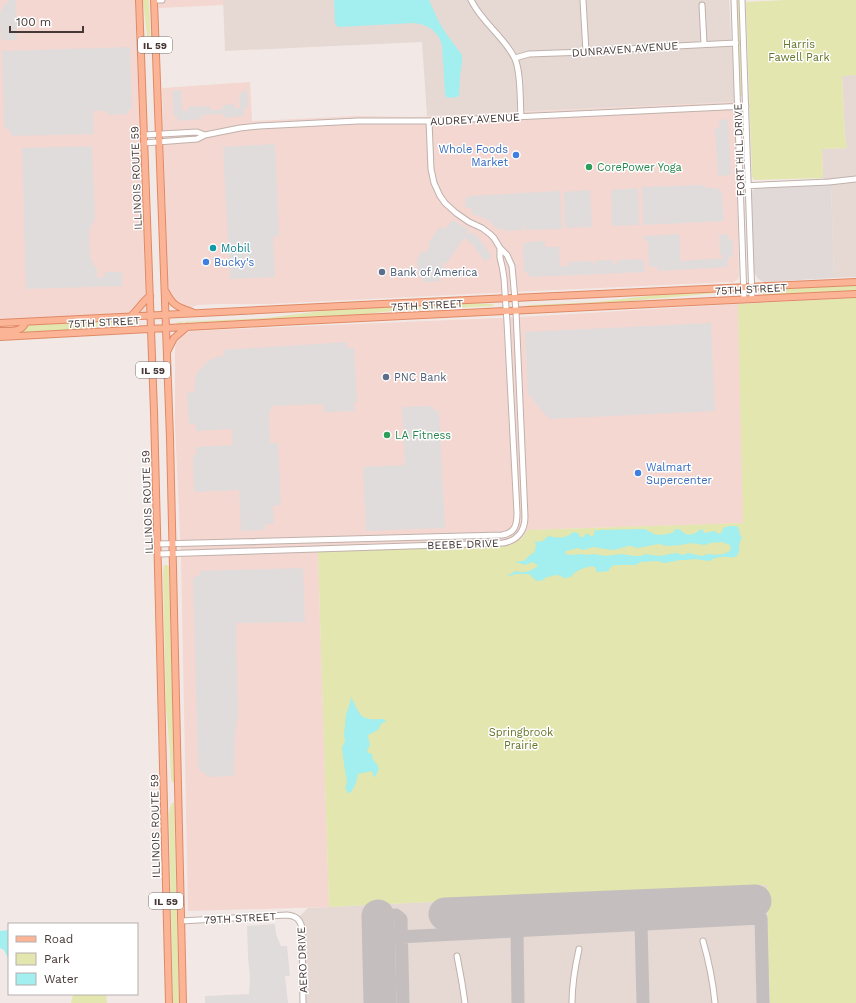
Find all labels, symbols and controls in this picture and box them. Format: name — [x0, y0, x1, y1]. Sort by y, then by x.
scale bar — [10, 8, 83, 34]
text: 100 m — [16, 15, 51, 29]
road number: IL 59 — [138, 37, 172, 53]
park label: Harris Fawell Park — [768, 38, 830, 64]
street label: DUNRAVEN AVENUE — [571, 39, 679, 60]
street label: FORT HILL DRIVE — [731, 103, 748, 196]
street label: AUDREY AVENUE — [430, 111, 520, 128]
street label: ILLINOIS ROUTE 59 — [128, 126, 145, 230]
place label: Whole Foods Market — [439, 143, 508, 169]
marker: Whole Foods Market — [511, 150, 521, 160]
place label: CorePower Yoga — [597, 161, 682, 174]
marker: CorePower Yoga — [584, 162, 594, 172]
place label: Mobil — [221, 242, 251, 255]
marker: Mobil — [208, 243, 218, 253]
place label: Bucky's — [214, 256, 254, 269]
marker: Bucky's — [201, 257, 211, 267]
place label: Bank of America — [390, 266, 478, 279]
marker: Bank of America — [377, 267, 387, 277]
street label: 75TH STREET — [715, 281, 788, 298]
street label: 75TH STREET — [391, 297, 464, 314]
street label: 75TH STREET — [68, 314, 141, 331]
road number: IL 59 — [136, 362, 170, 378]
place label: PNC Bank — [394, 371, 447, 384]
marker: PNC Bank — [381, 372, 391, 382]
place label: LA Fitness — [395, 429, 451, 442]
marker: LA Fitness — [382, 430, 392, 440]
street label: ILLINOIS ROUTE 59 — [139, 450, 156, 554]
place label: Walmart Supercenter — [646, 461, 713, 487]
marker: Walmart Supercenter — [633, 468, 643, 478]
street label: BEEBE DRIVE — [427, 537, 499, 552]
park label: Springbrook Prairie — [489, 726, 553, 752]
street label: ILLINOIS ROUTE 59 — [148, 774, 163, 878]
road number: IL 59 — [149, 893, 183, 909]
street label: 79TH STREET — [203, 910, 277, 927]
legend — [8, 923, 138, 995]
street label: AERO DRIVE — [295, 927, 310, 993]
text: Road — [44, 932, 73, 946]
text: Park — [44, 952, 70, 966]
text: Water — [44, 972, 79, 986]

